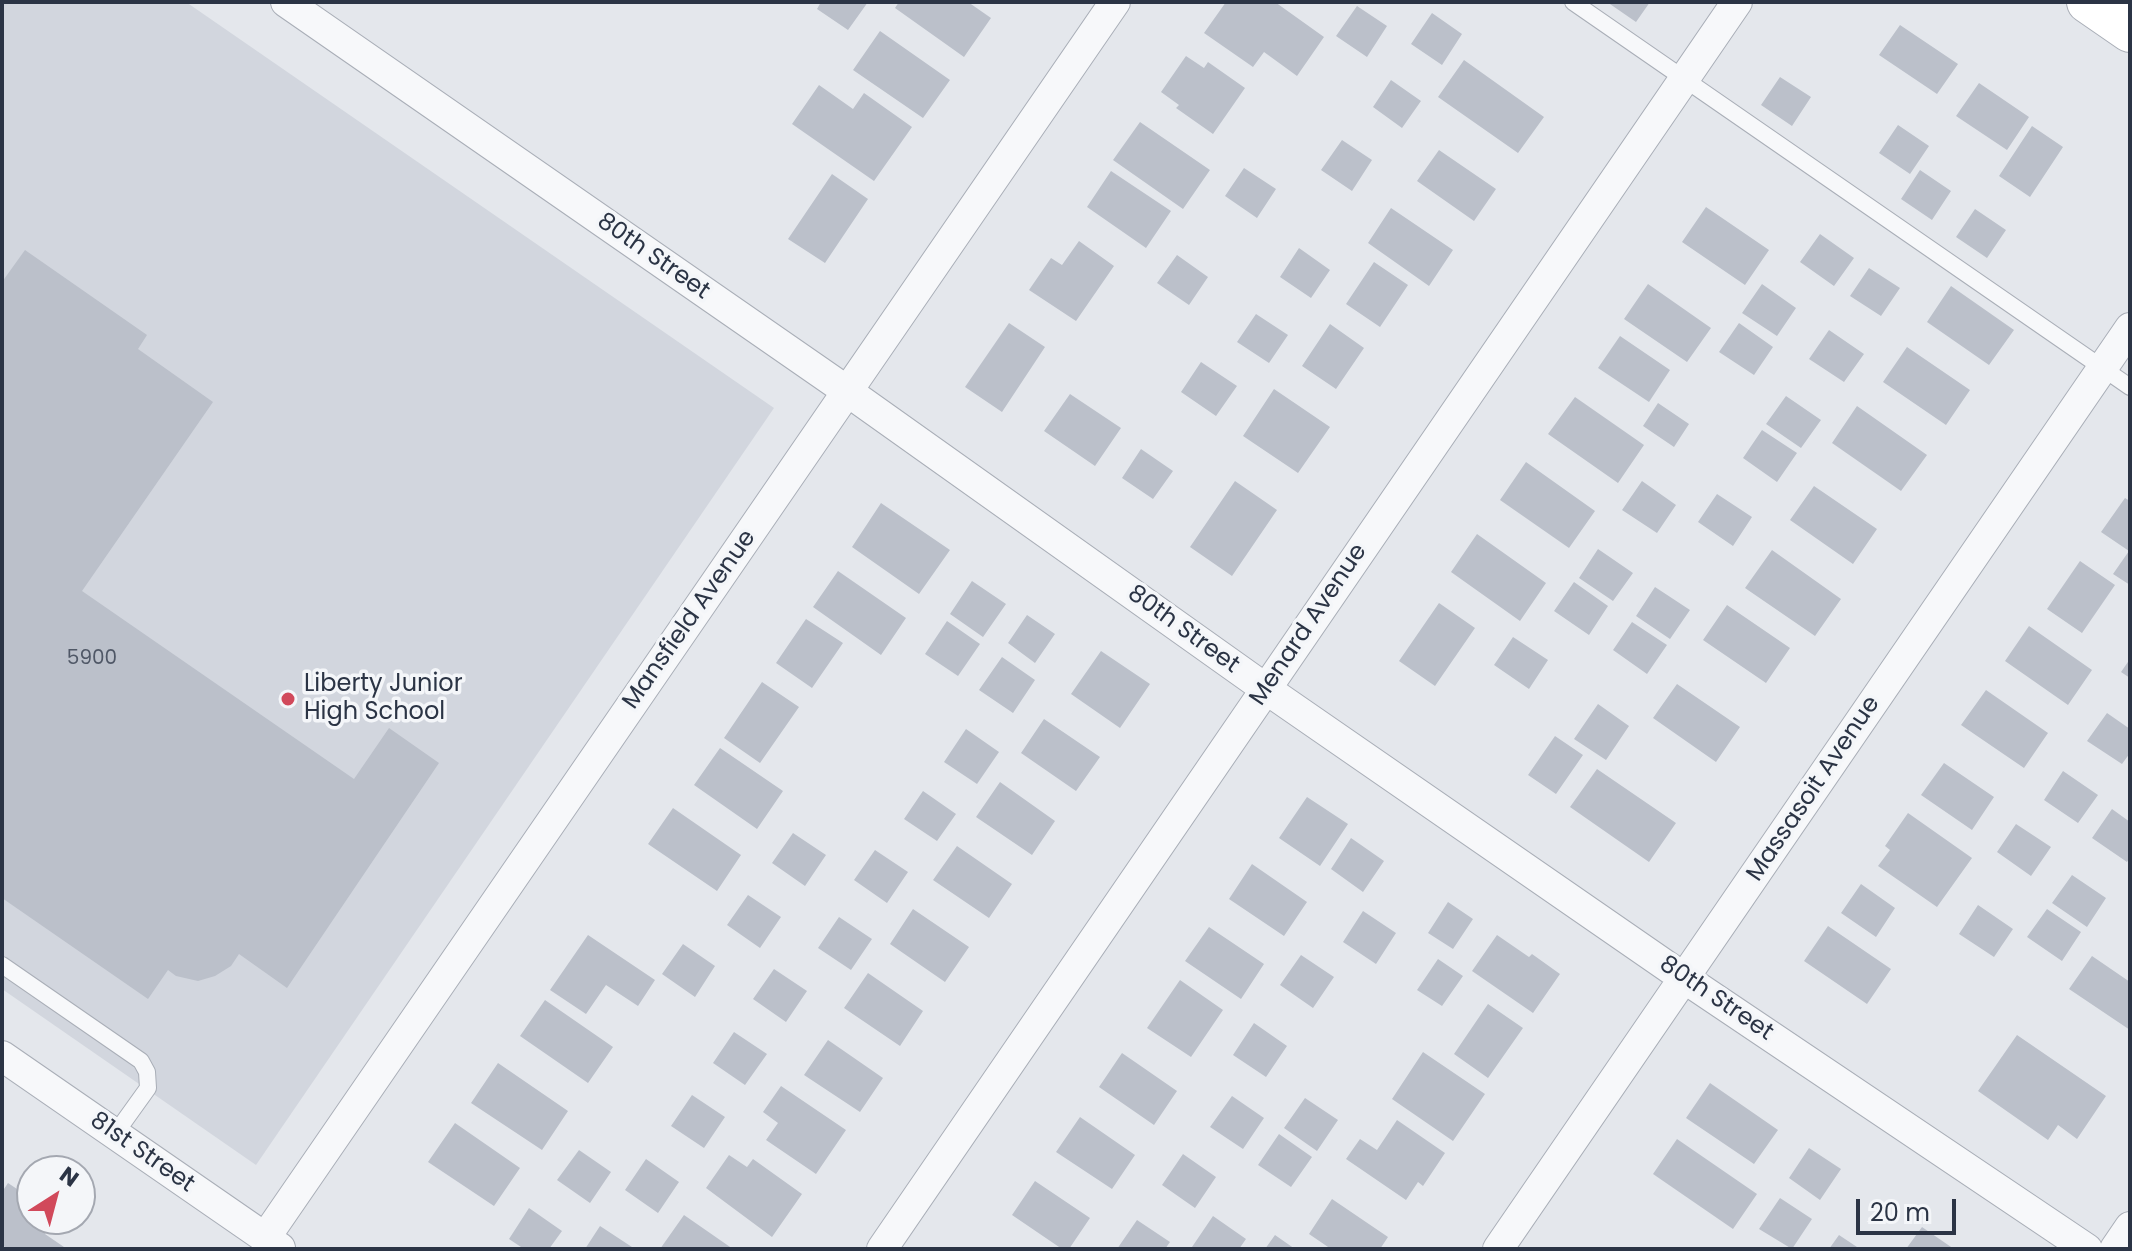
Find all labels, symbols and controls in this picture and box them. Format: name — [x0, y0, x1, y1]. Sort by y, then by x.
street label: 80th Street — [591, 208, 715, 306]
street label: Mansfield Avenue — [617, 525, 763, 715]
street label: Menard Avenue — [1244, 539, 1374, 711]
street label: 80th Street — [1122, 580, 1244, 680]
house number: 5900 — [67, 647, 117, 671]
place label: Liberty Junior High School — [304, 671, 463, 727]
marker: Liberty Junior High School — [279, 690, 297, 708]
street label: Massasoit Avenue — [1741, 691, 1887, 887]
street label: 80th Street — [1654, 950, 1778, 1048]
street label: 81st Street — [84, 1107, 200, 1199]
north arrow — [16, 1155, 96, 1235]
text: N — [53, 1159, 85, 1194]
scale bar — [1860, 1183, 1960, 1233]
text: 20 m — [1870, 1196, 1930, 1229]

